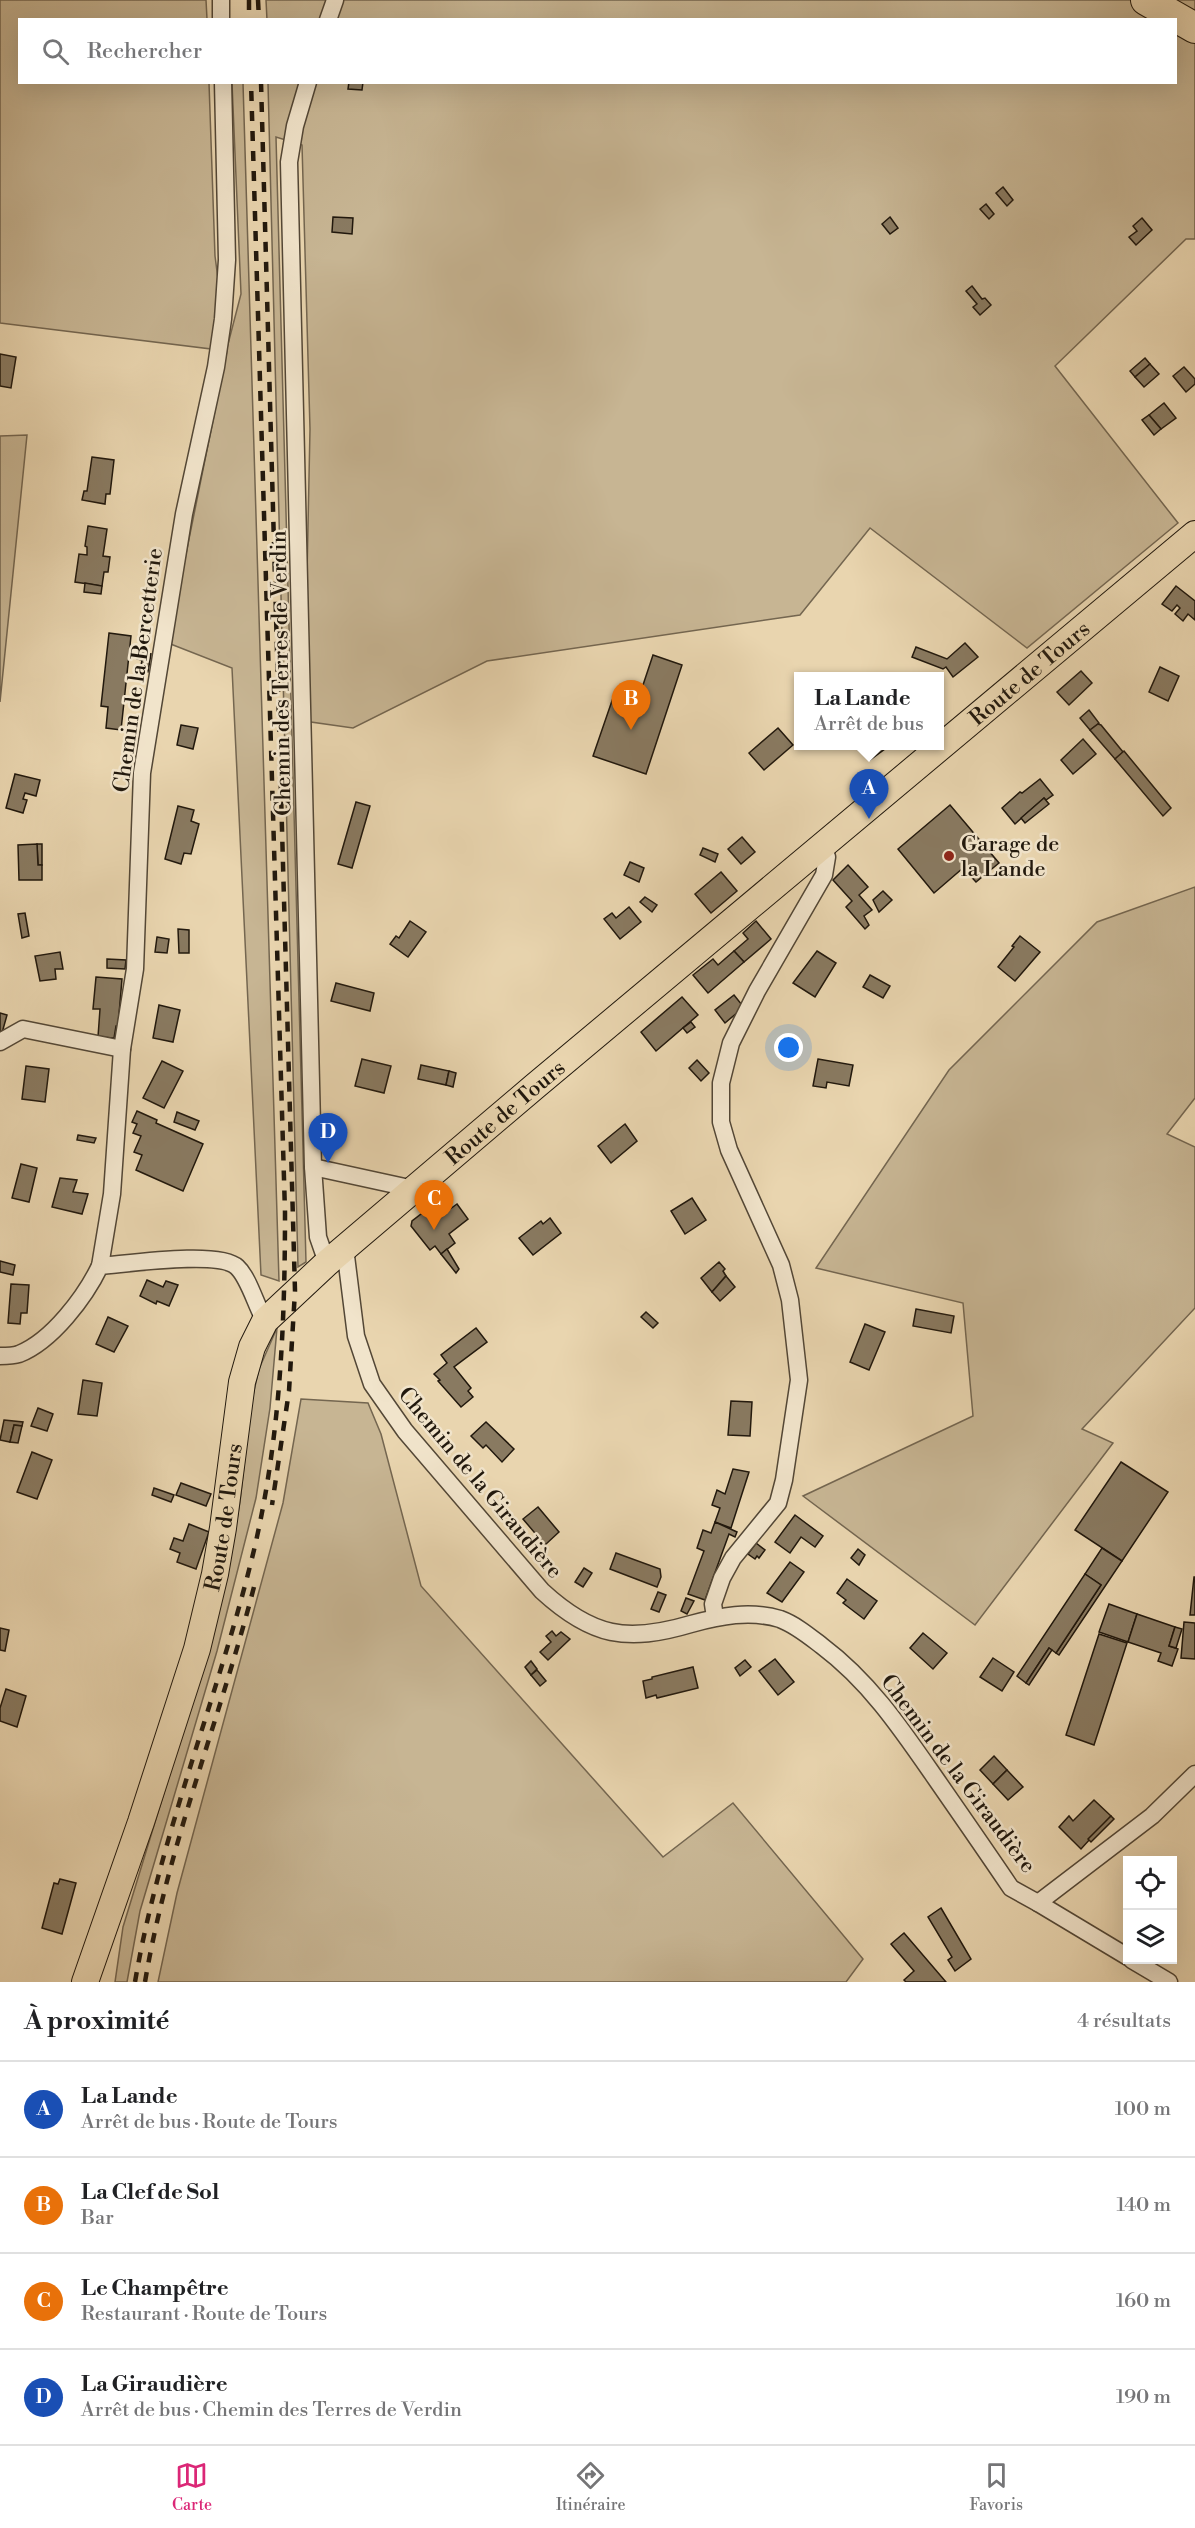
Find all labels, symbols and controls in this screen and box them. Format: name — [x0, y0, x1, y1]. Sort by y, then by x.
search box — [18, 18, 1177, 84]
icon: search — [39, 35, 72, 68]
text: Rechercher — [87, 38, 202, 65]
street label: Chemin des Terres de Verdin — [266, 530, 297, 816]
street label: Chemin de la Bercetterie — [108, 546, 169, 794]
street label: Route de Tours — [964, 616, 1096, 732]
popup — [794, 672, 944, 750]
pin: B — [612, 680, 650, 730]
text: La Lande — [814, 685, 911, 712]
text: Arrêt de bus — [814, 712, 924, 737]
pin: A — [850, 770, 888, 819]
place label: Garage de la Lande — [961, 831, 1059, 883]
marker: Garage de la Lande — [942, 849, 956, 863]
your location — [774, 1033, 803, 1062]
street label: Route de Tours — [440, 1055, 571, 1172]
pin: D — [308, 1114, 348, 1163]
pin: C — [414, 1180, 454, 1230]
street label: Chemin de la Giraudière — [392, 1382, 568, 1584]
street label: Route de Tours — [199, 1442, 249, 1594]
street label: Chemin de la Giraudière — [874, 1669, 1041, 1879]
map controls — [1123, 1856, 1177, 1964]
button: locate — [1123, 1856, 1177, 1910]
button: layers — [1123, 1910, 1177, 1964]
text: À proximité — [24, 2005, 169, 2037]
text: 4 résultats — [1077, 2009, 1171, 2034]
text: La Lande — [81, 2083, 178, 2110]
text: A — [36, 2097, 51, 2122]
text: 100 m — [1115, 2097, 1171, 2122]
text: Arrêt de bus · Route de Tours — [81, 2110, 338, 2135]
text: La Clef de Sol — [81, 2179, 219, 2206]
text: B — [36, 2193, 51, 2218]
text: 140 m — [1116, 2193, 1171, 2218]
text: Bar — [81, 2206, 114, 2231]
text: Le Champêtre — [81, 2275, 229, 2302]
text: C — [36, 2289, 51, 2314]
text: 160 m — [1116, 2289, 1171, 2314]
text: Restaurant · Route de Tours — [81, 2302, 327, 2327]
text: La Giraudière — [81, 2371, 228, 2398]
text: D — [36, 2385, 51, 2410]
text: 190 m — [1116, 2385, 1171, 2410]
text: Arrêt de bus · Chemin des Terres de Verdin — [81, 2398, 462, 2423]
tab: Carte — [172, 2459, 212, 2515]
tab: Itinéraire — [556, 2459, 626, 2515]
tab: Favoris — [969, 2459, 1023, 2515]

